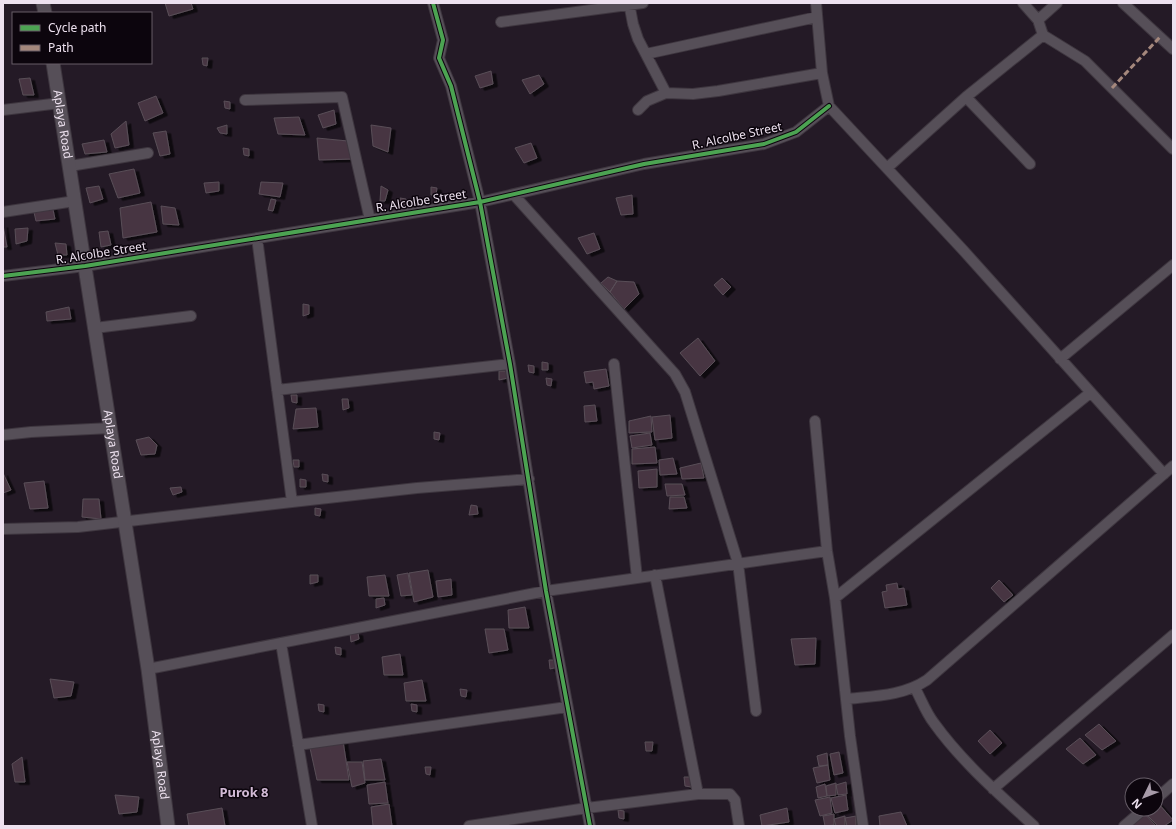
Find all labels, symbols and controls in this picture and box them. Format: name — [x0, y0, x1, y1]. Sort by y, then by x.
legend — [12, 12, 152, 64]
text: Cycle path — [48, 19, 106, 36]
text: Path — [48, 39, 74, 56]
street label: Aplaya Road — [49, 88, 77, 160]
street label: R. Alcolbe Street — [690, 118, 784, 153]
street label: R. Alcolbe Street — [374, 185, 468, 216]
street label: R. Alcolbe Street — [54, 237, 148, 268]
street label: Aplaya Road — [99, 408, 127, 480]
street label: Aplaya Road — [148, 729, 174, 800]
north arrow — [1124, 777, 1164, 817]
district label: Purok 8 — [219, 783, 269, 801]
text: N — [1128, 796, 1145, 813]

